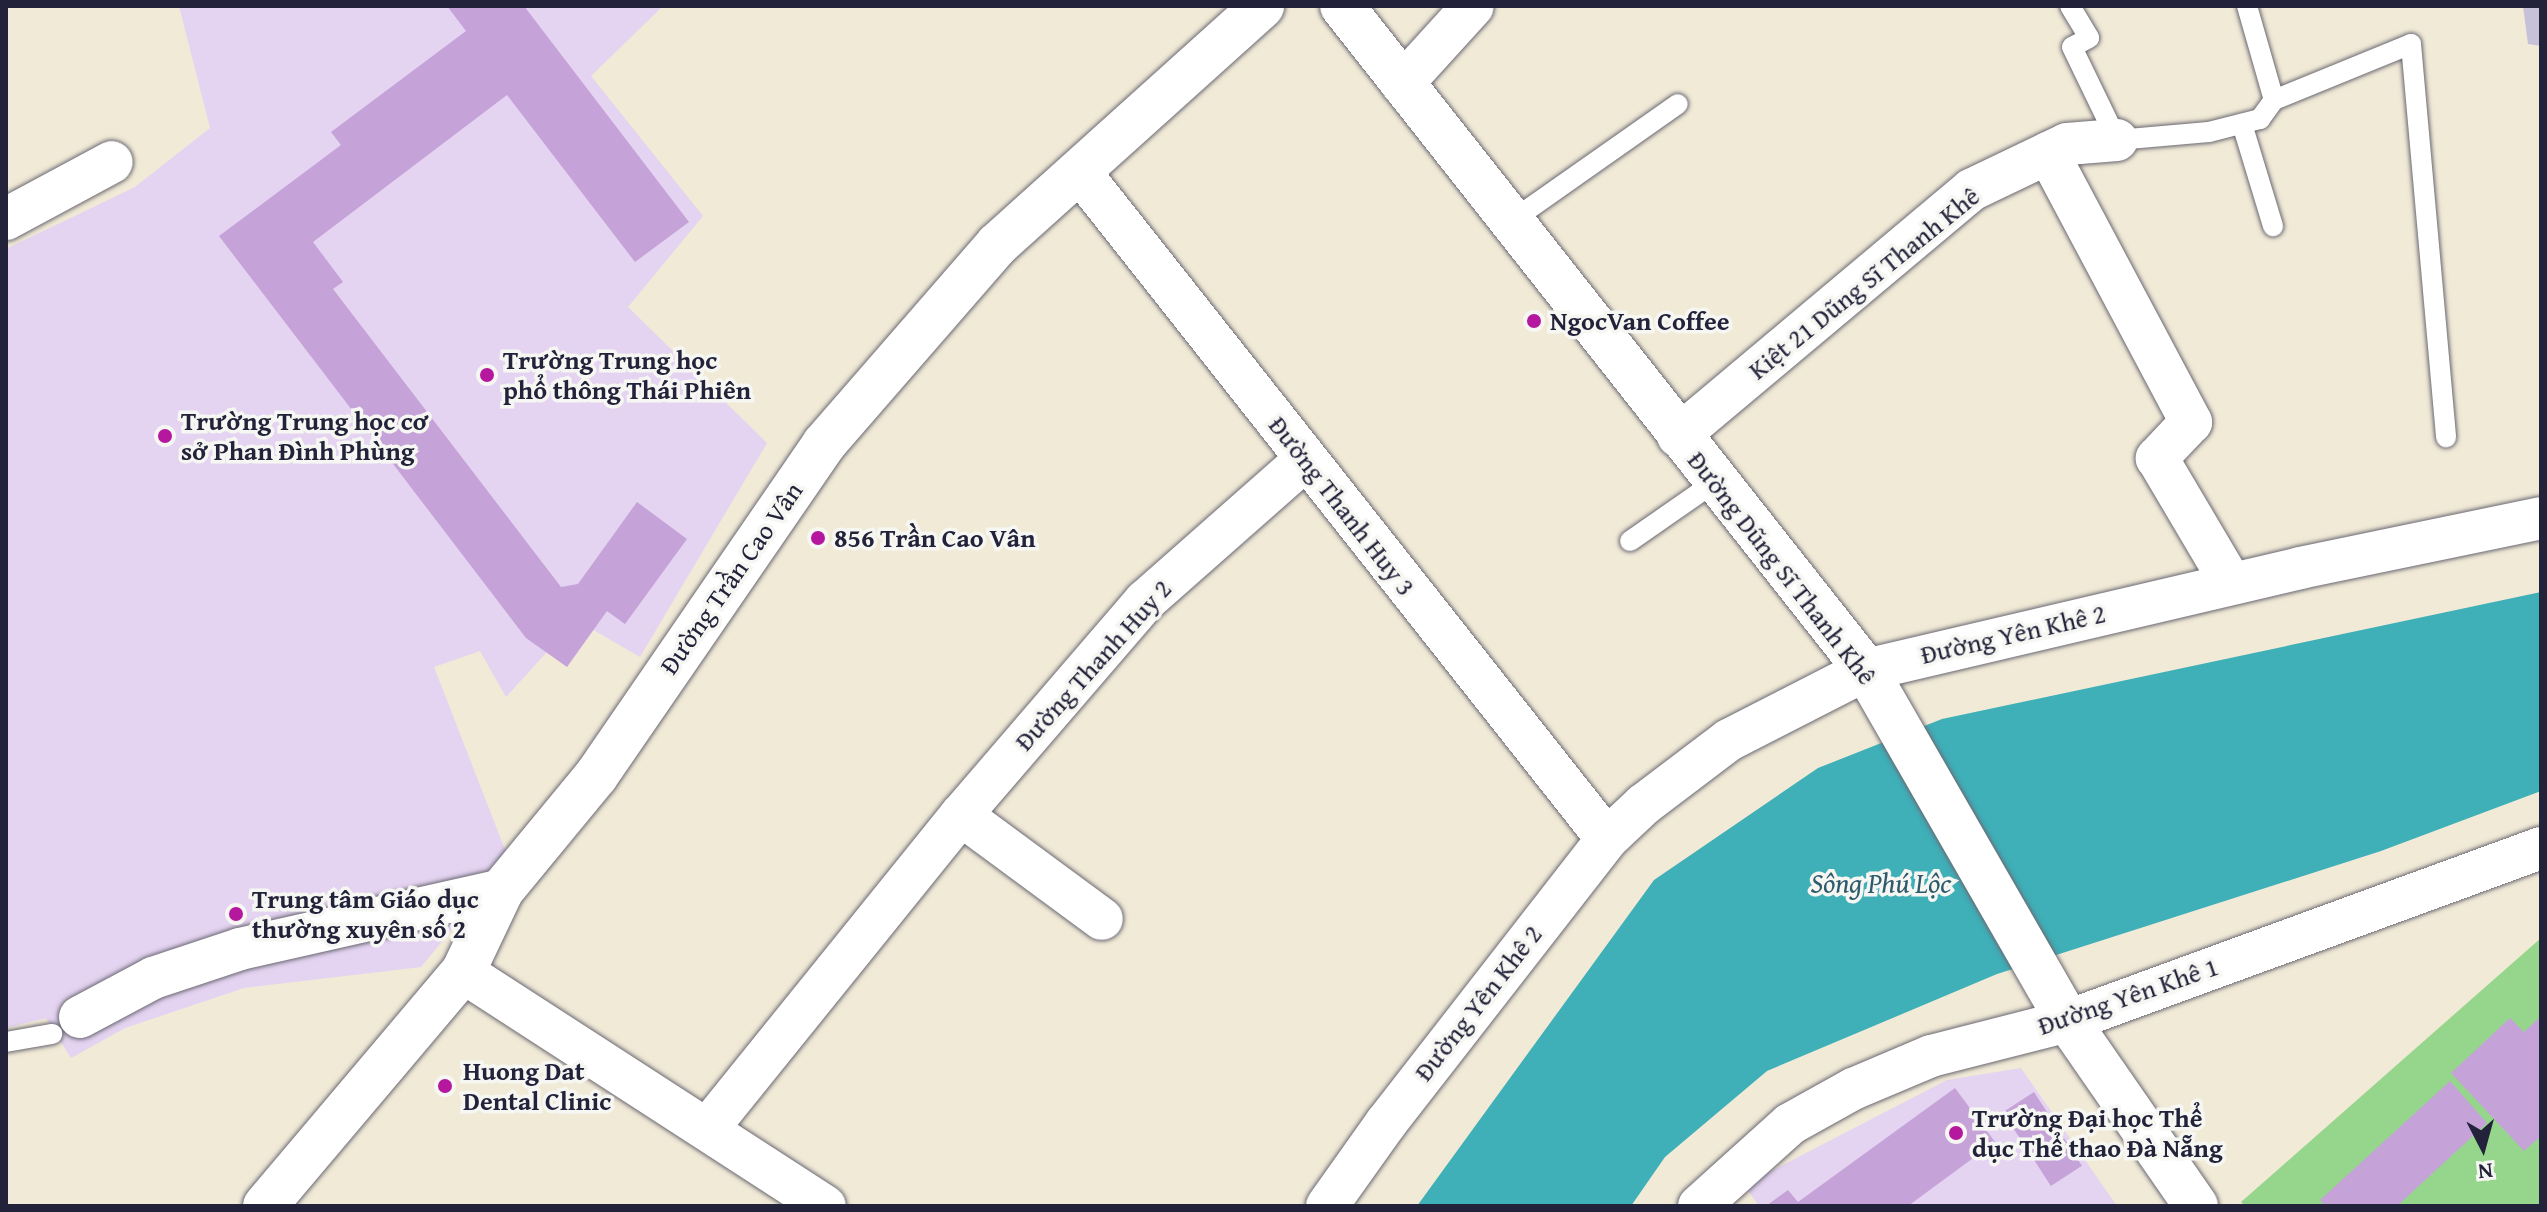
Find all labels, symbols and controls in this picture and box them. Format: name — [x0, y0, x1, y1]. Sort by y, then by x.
street label: Kiệt 21 Dũng Sĩ Thanh Khê — [1742, 180, 1986, 386]
place label: NgocVan Coffee — [1550, 305, 1729, 337]
marker: NgocVan Coffee — [1525, 312, 1543, 330]
place label: Trường Trung học phổ thông Thái Phiên — [503, 344, 751, 406]
marker: Trường Trung học phổ thông Thái Phiên — [478, 366, 496, 384]
place label: Trường Trung học cơ sở Phan Đình Phùng — [181, 405, 429, 466]
street label: Đường Thanh Huy 3 — [1262, 410, 1422, 602]
marker: Trường Trung học cơ sở Phan Đình Phùng — [156, 427, 174, 445]
street label: Đường Dũng Sĩ Thanh Khê — [1681, 445, 1883, 691]
street label: Đường Trần Cao Vân — [653, 476, 809, 680]
place label: 856 Trần Cao Vân — [834, 522, 1036, 554]
marker: 856 Trần Cao Vân — [809, 529, 827, 547]
street label: Đường Thanh Huy 2 — [1008, 573, 1178, 757]
street label: Đường Yên Khê 2 — [1918, 598, 2108, 670]
water label: Sông Phú Lộc — [1811, 866, 1951, 900]
place label: Trung tâm Giáo dục thường xuyên số 2 — [252, 883, 479, 944]
marker: Trung tâm Giáo dục thường xuyên số 2 — [227, 905, 245, 923]
street label: Đường Yên Khê 2 — [1408, 919, 1548, 1087]
street label: Đường Yên Khê 1 — [2034, 951, 2222, 1041]
place label: Huong Dat Dental Clinic — [463, 1055, 611, 1116]
marker: Huong Dat Dental Clinic — [434, 1075, 456, 1097]
place label: Trường Đại học Thể dục Thể thao Đà Nẵng — [1972, 1102, 2223, 1164]
north arrow — [2443, 1108, 2523, 1188]
marker: Trường Đại học Thể dục Thể thao Đà Nẵng — [1947, 1124, 1965, 1142]
text: N — [2477, 1155, 2495, 1189]

